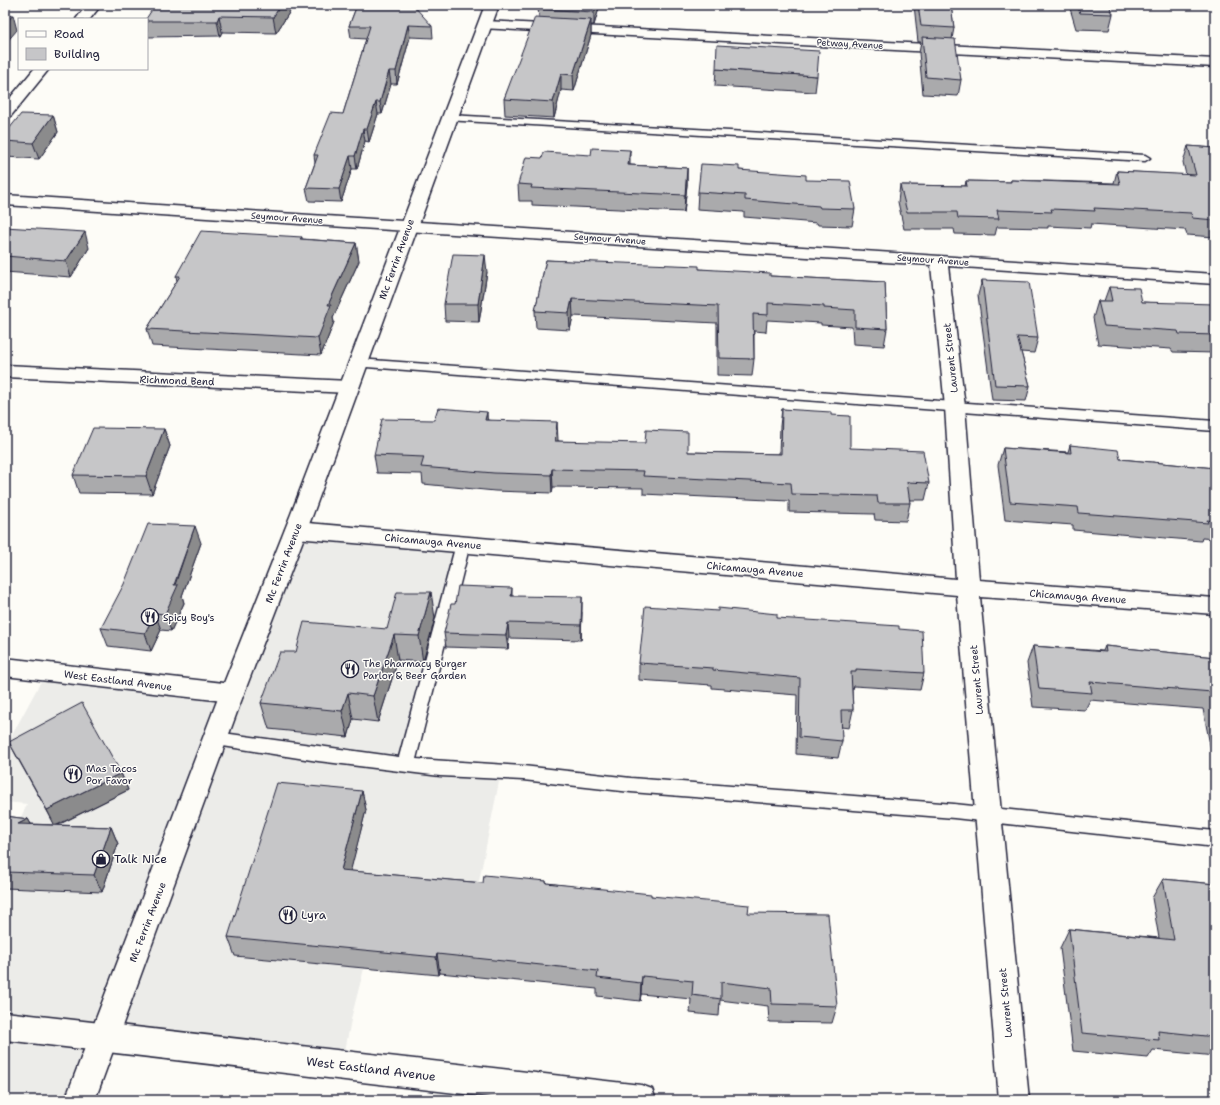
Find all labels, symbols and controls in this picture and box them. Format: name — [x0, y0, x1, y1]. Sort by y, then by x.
legend — [18, 18, 148, 70]
text: Road — [54, 26, 85, 42]
street label: Petway Avenue — [816, 36, 884, 52]
text: Building — [54, 46, 100, 62]
street label: Seymour Avenue — [250, 209, 324, 227]
street label: Mc Ferrin Avenue — [376, 217, 417, 301]
street label: Seymour Avenue — [573, 230, 647, 248]
street label: Seymour Avenue — [896, 251, 970, 269]
street label: Laurent Street — [940, 322, 961, 393]
street label: Richmond Bend — [139, 373, 215, 388]
street label: Mc Ferrin Avenue — [262, 521, 305, 605]
street label: Chicamauga Avenue — [384, 531, 482, 552]
street label: Chicamauga Avenue — [706, 559, 804, 580]
street label: Chicamauga Avenue — [1029, 587, 1127, 606]
restaurant icon: Spicy Boy's — [140, 607, 160, 627]
place label: Spicy Boy's — [163, 611, 215, 624]
street label: Laurent Street — [967, 644, 986, 715]
place label: The Pharmacy Burger Parlor & Beer Garden — [363, 657, 467, 682]
restaurant icon: The Pharmacy Burger Parlor & Beer Garden — [340, 659, 360, 679]
street label: West Eastland Avenue — [63, 667, 173, 694]
place label: Mas Tacos Por Favor — [86, 762, 137, 787]
restaurant icon: Mas Tacos Por Favor — [63, 764, 83, 784]
shop icon: Talk Nice — [91, 849, 111, 869]
place label: Talk Nice — [114, 851, 167, 867]
street label: Mc Ferrin Avenue — [126, 880, 169, 964]
restaurant icon: Lyra — [278, 905, 298, 925]
place label: Lyra — [301, 907, 327, 923]
street label: Laurent Street — [996, 967, 1015, 1038]
street label: West Eastland Avenue — [305, 1053, 437, 1085]

